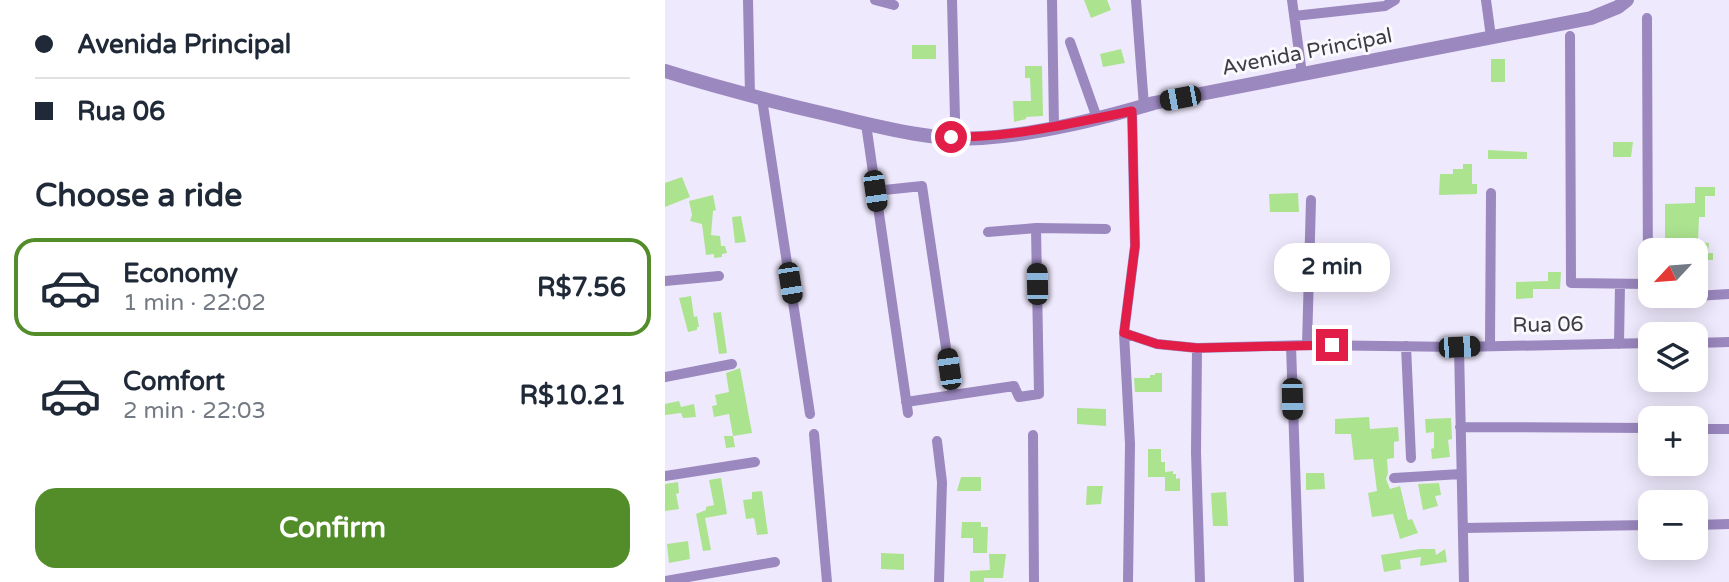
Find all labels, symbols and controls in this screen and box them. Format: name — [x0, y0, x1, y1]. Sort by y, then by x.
street label: Avenida Principal — [1220, 23, 1394, 81]
text: Avenida Principal — [77, 29, 291, 60]
car — [1158, 84, 1203, 112]
text: Rua 06 — [77, 96, 165, 127]
route start — [935, 121, 967, 153]
car — [862, 169, 889, 213]
text: Choose a ride — [35, 177, 242, 215]
north arrow — [1638, 238, 1708, 308]
map controls — [1638, 238, 1708, 560]
callout: 2 min — [1274, 244, 1390, 292]
text: 2 min — [1301, 253, 1363, 281]
icon: car — [39, 256, 102, 319]
text: Economy — [123, 258, 238, 289]
car — [777, 261, 804, 305]
car — [1027, 263, 1048, 305]
text: R$7.56 — [537, 272, 626, 303]
text: 1 min · 22:02 — [123, 289, 266, 317]
street label: Rua 06 — [1512, 312, 1584, 338]
button: layers — [1638, 322, 1708, 392]
route end — [1316, 329, 1348, 361]
car — [1438, 335, 1481, 359]
car — [936, 347, 963, 391]
icon: car — [39, 364, 102, 427]
text: Comfort — [123, 366, 225, 397]
car — [1282, 378, 1303, 420]
text: R$10.21 — [519, 380, 626, 411]
text: 2 min · 22:03 — [123, 397, 266, 425]
button: + — [1638, 406, 1708, 476]
button: Confirm — [35, 488, 630, 568]
button: − — [1638, 490, 1708, 560]

